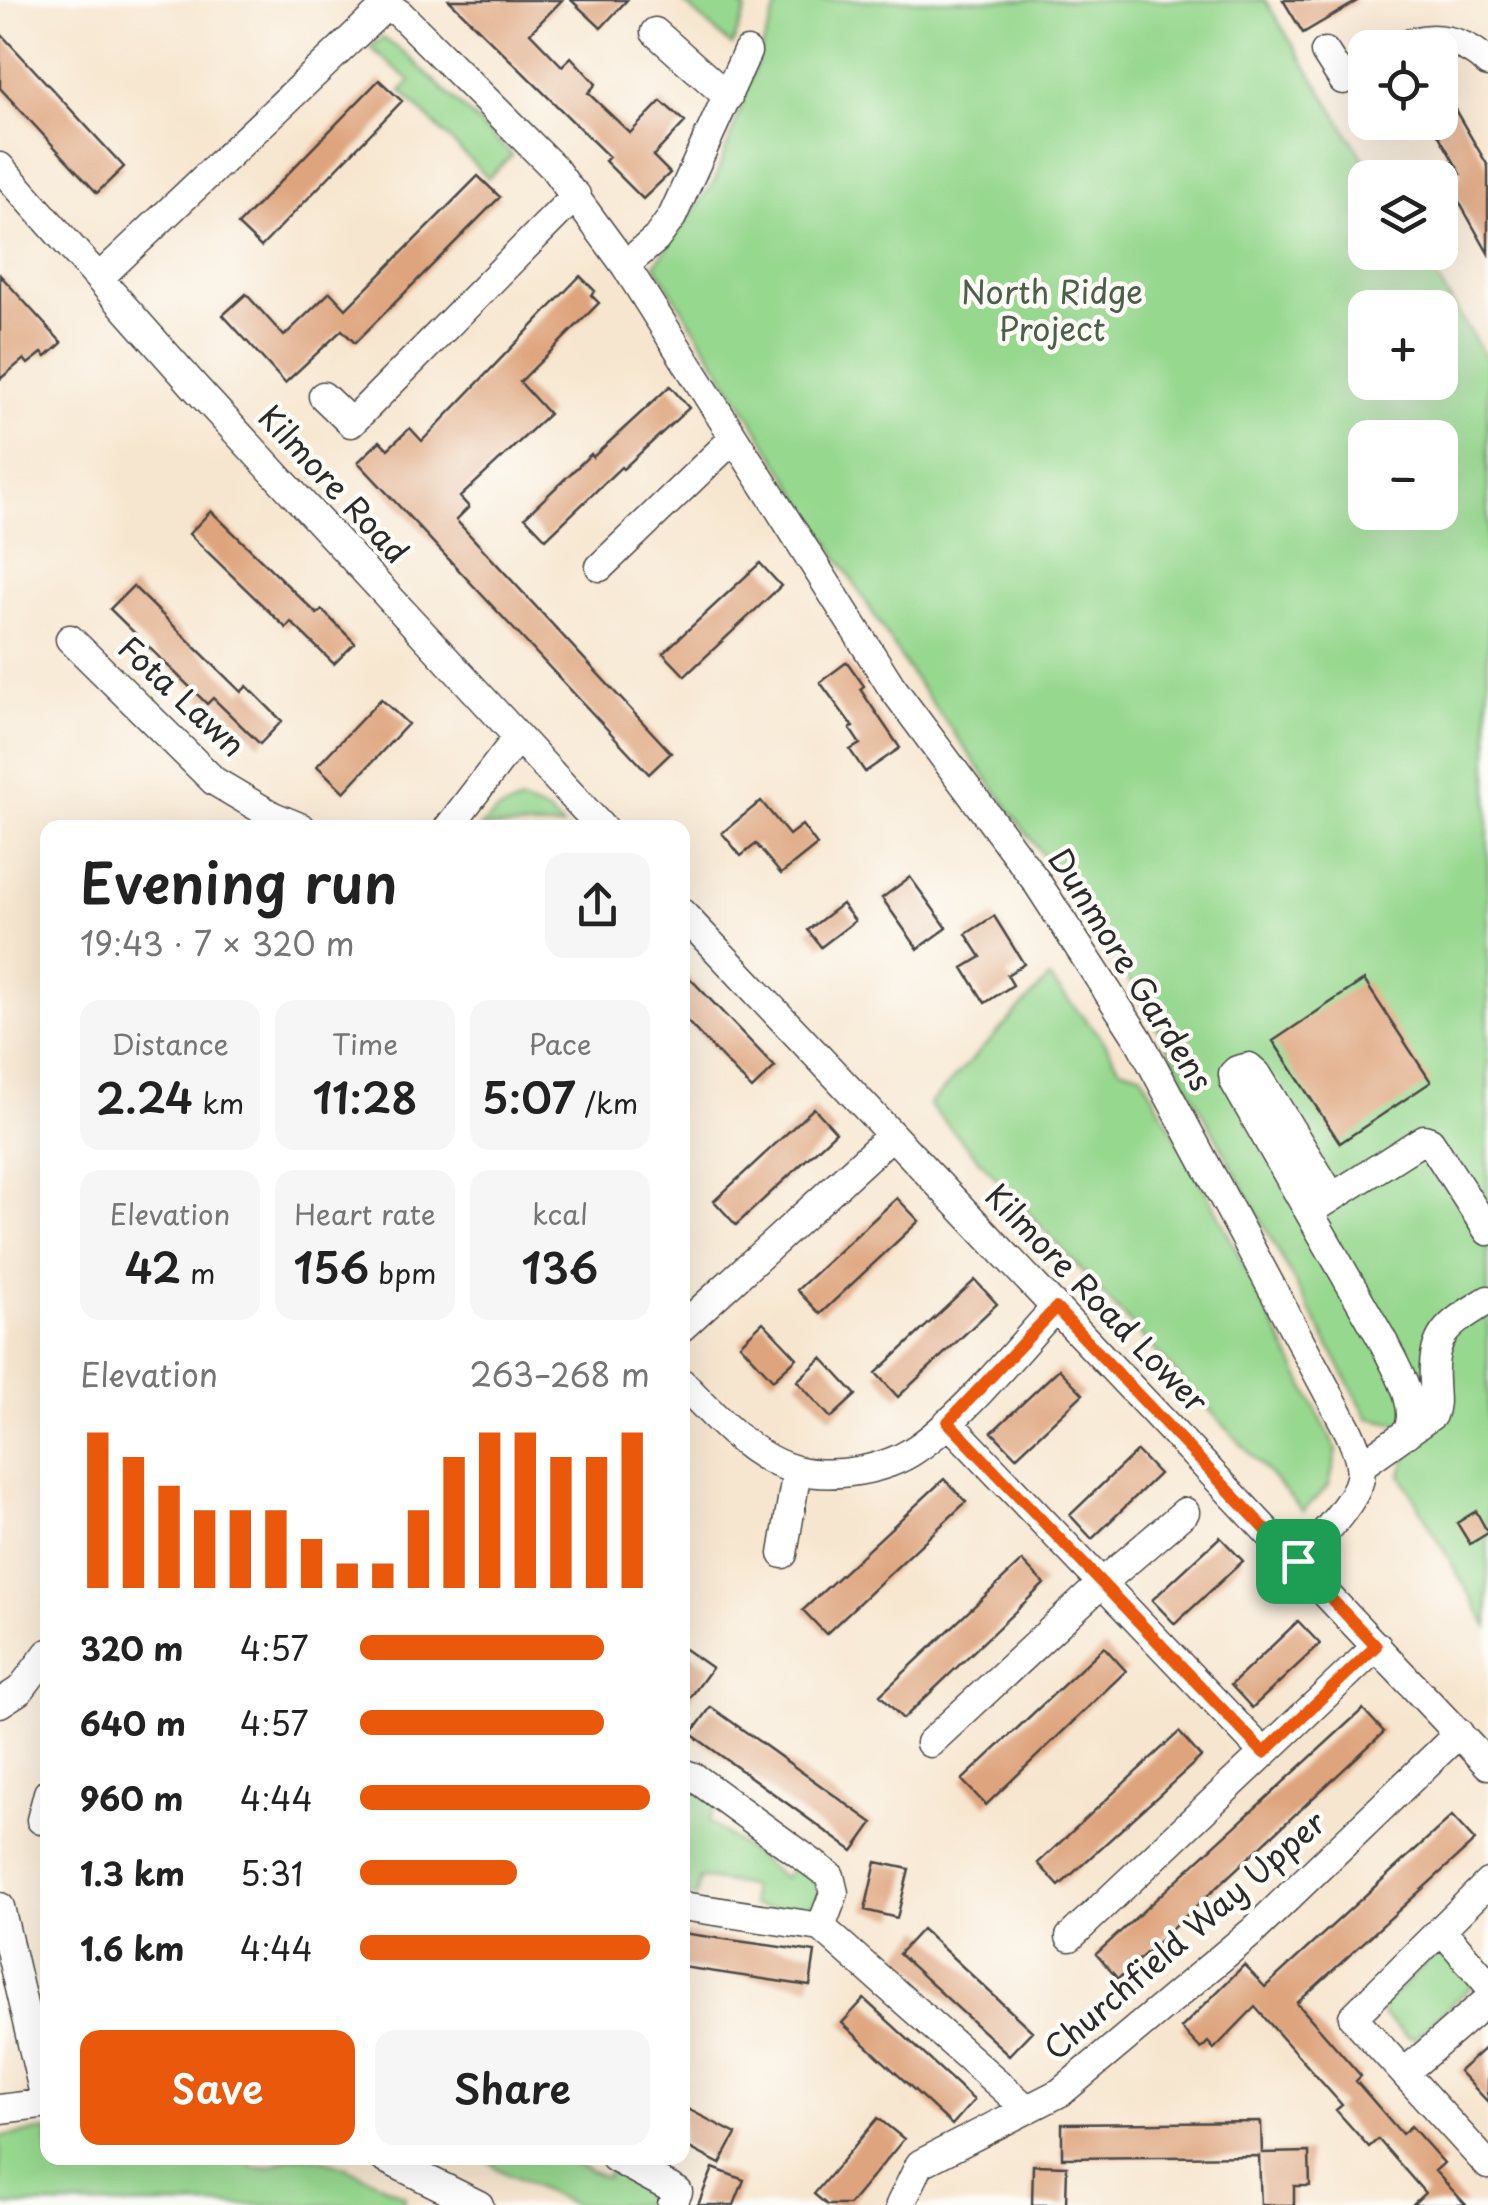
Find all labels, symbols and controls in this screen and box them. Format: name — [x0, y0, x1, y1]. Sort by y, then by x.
map controls — [1348, 30, 1458, 530]
button: locate — [1348, 30, 1458, 140]
button: layers — [1348, 160, 1458, 270]
park label: North Ridge Project — [961, 267, 1143, 352]
button: + — [1348, 290, 1458, 400]
street label: Kilmore Road — [248, 394, 421, 574]
button: − — [1348, 420, 1458, 530]
street label: Fota Lawn — [108, 624, 257, 767]
street label: Dunmore Gardens — [1038, 838, 1226, 1100]
text: Evening run — [80, 840, 398, 923]
button: share — [545, 853, 650, 958]
text: 19:43 · 7 × 320 m — [80, 919, 355, 967]
text: Distance — [111, 1022, 229, 1065]
text: Time — [332, 1022, 398, 1065]
text: Pace — [528, 1022, 592, 1065]
text: 2.24 — [96, 1065, 193, 1128]
text: 11:28 — [312, 1065, 418, 1128]
text: 5:07 — [482, 1065, 575, 1128]
text: km — [193, 1081, 244, 1124]
text: /km — [575, 1081, 638, 1124]
street label: Kilmore Road Lower — [975, 1172, 1220, 1423]
text: Elevation — [110, 1192, 230, 1235]
text: Heart rate — [294, 1192, 436, 1235]
text: kcal — [532, 1192, 588, 1235]
text: 42 — [124, 1235, 181, 1298]
text: 156 — [293, 1235, 369, 1298]
text: 136 — [522, 1235, 598, 1298]
text: m — [181, 1251, 216, 1294]
text: bpm — [369, 1251, 437, 1294]
text: Elevation — [80, 1350, 218, 1398]
text: 263–268 m — [470, 1350, 650, 1398]
pin — [1256, 1519, 1341, 1604]
icon: arrive — [1271, 1534, 1326, 1589]
text: 320 m — [80, 1624, 184, 1672]
text: 4:57 — [240, 1624, 309, 1672]
text: 640 m — [80, 1699, 186, 1747]
text: 4:57 — [240, 1699, 309, 1747]
text: 960 m — [80, 1774, 184, 1822]
text: 4:44 — [240, 1774, 313, 1822]
street label: Churchfield Way Upper — [1032, 1798, 1336, 2071]
text: 1.3 km — [80, 1849, 185, 1897]
text: 5:31 — [240, 1849, 303, 1897]
text: 1.6 km — [80, 1924, 185, 1972]
text: 4:44 — [240, 1924, 313, 1972]
button: Save — [80, 2030, 355, 2145]
button: Share — [375, 2030, 650, 2145]

